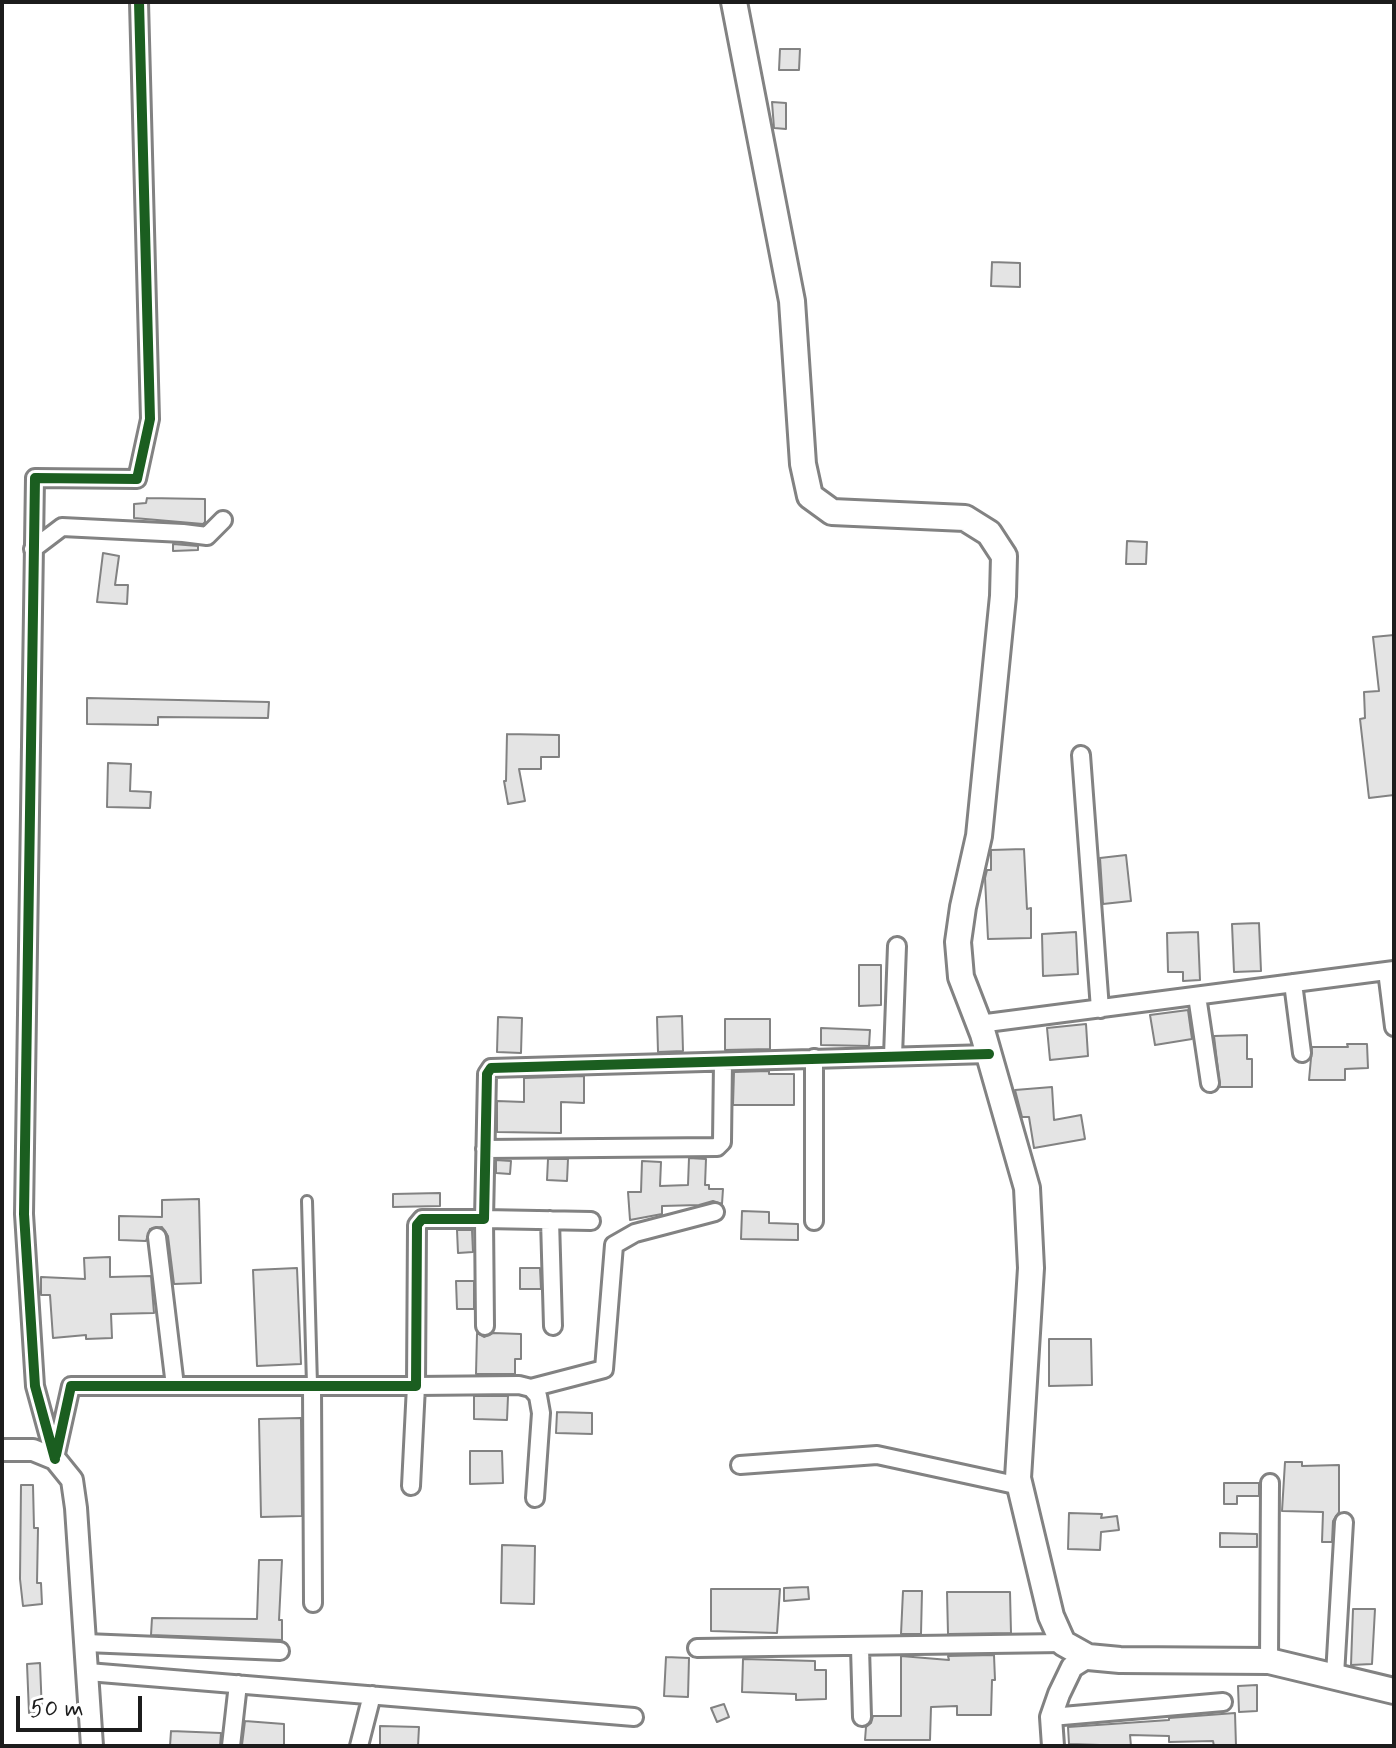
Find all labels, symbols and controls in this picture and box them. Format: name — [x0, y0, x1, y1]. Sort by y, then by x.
scale bar — [20, 1680, 146, 1730]
text: 50 m — [30, 1694, 84, 1725]

